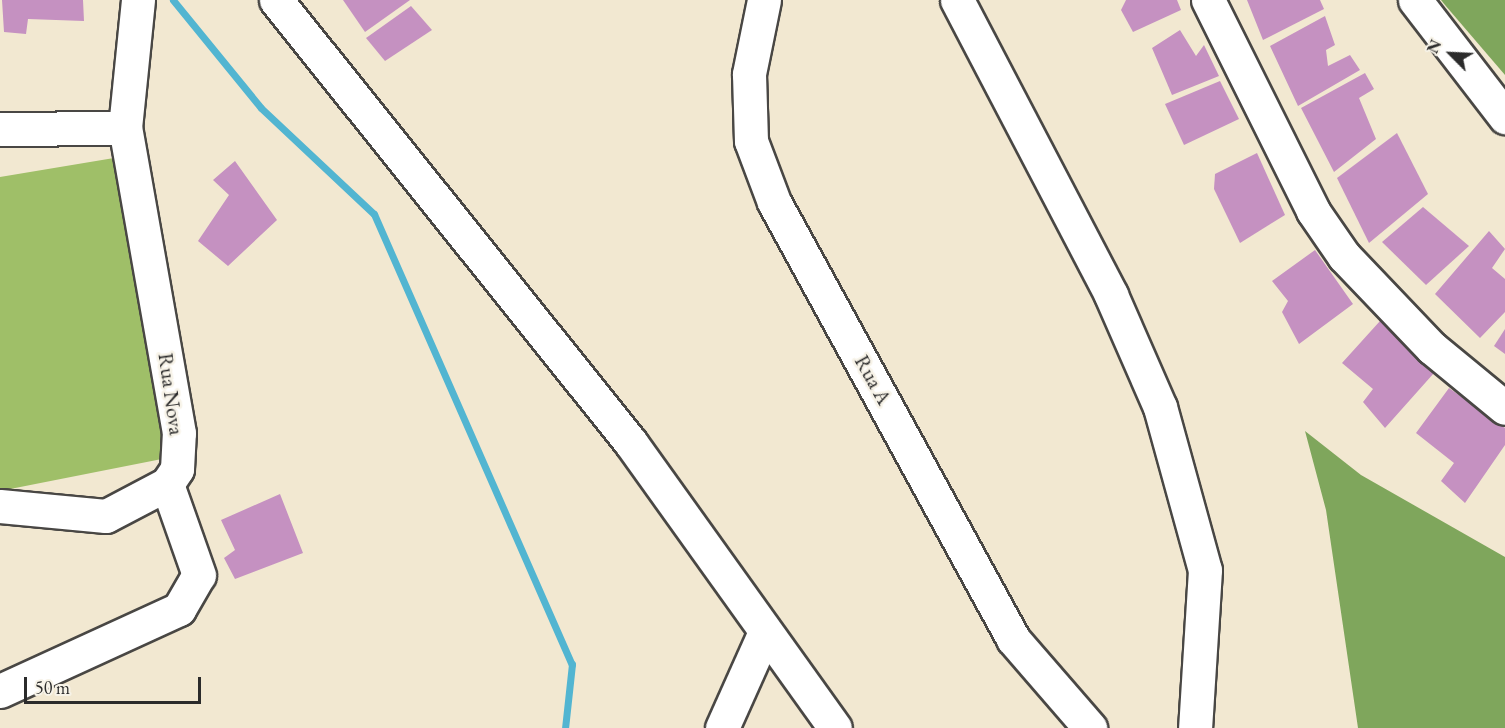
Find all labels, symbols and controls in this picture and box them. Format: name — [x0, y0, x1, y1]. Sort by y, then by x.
north arrow — [1421, 24, 1481, 84]
text: N — [1422, 36, 1446, 57]
street label: Rua Nova — [153, 351, 189, 437]
street label: Rua A — [849, 351, 897, 409]
scale bar — [27, 665, 204, 703]
text: 50 m — [35, 676, 70, 699]

